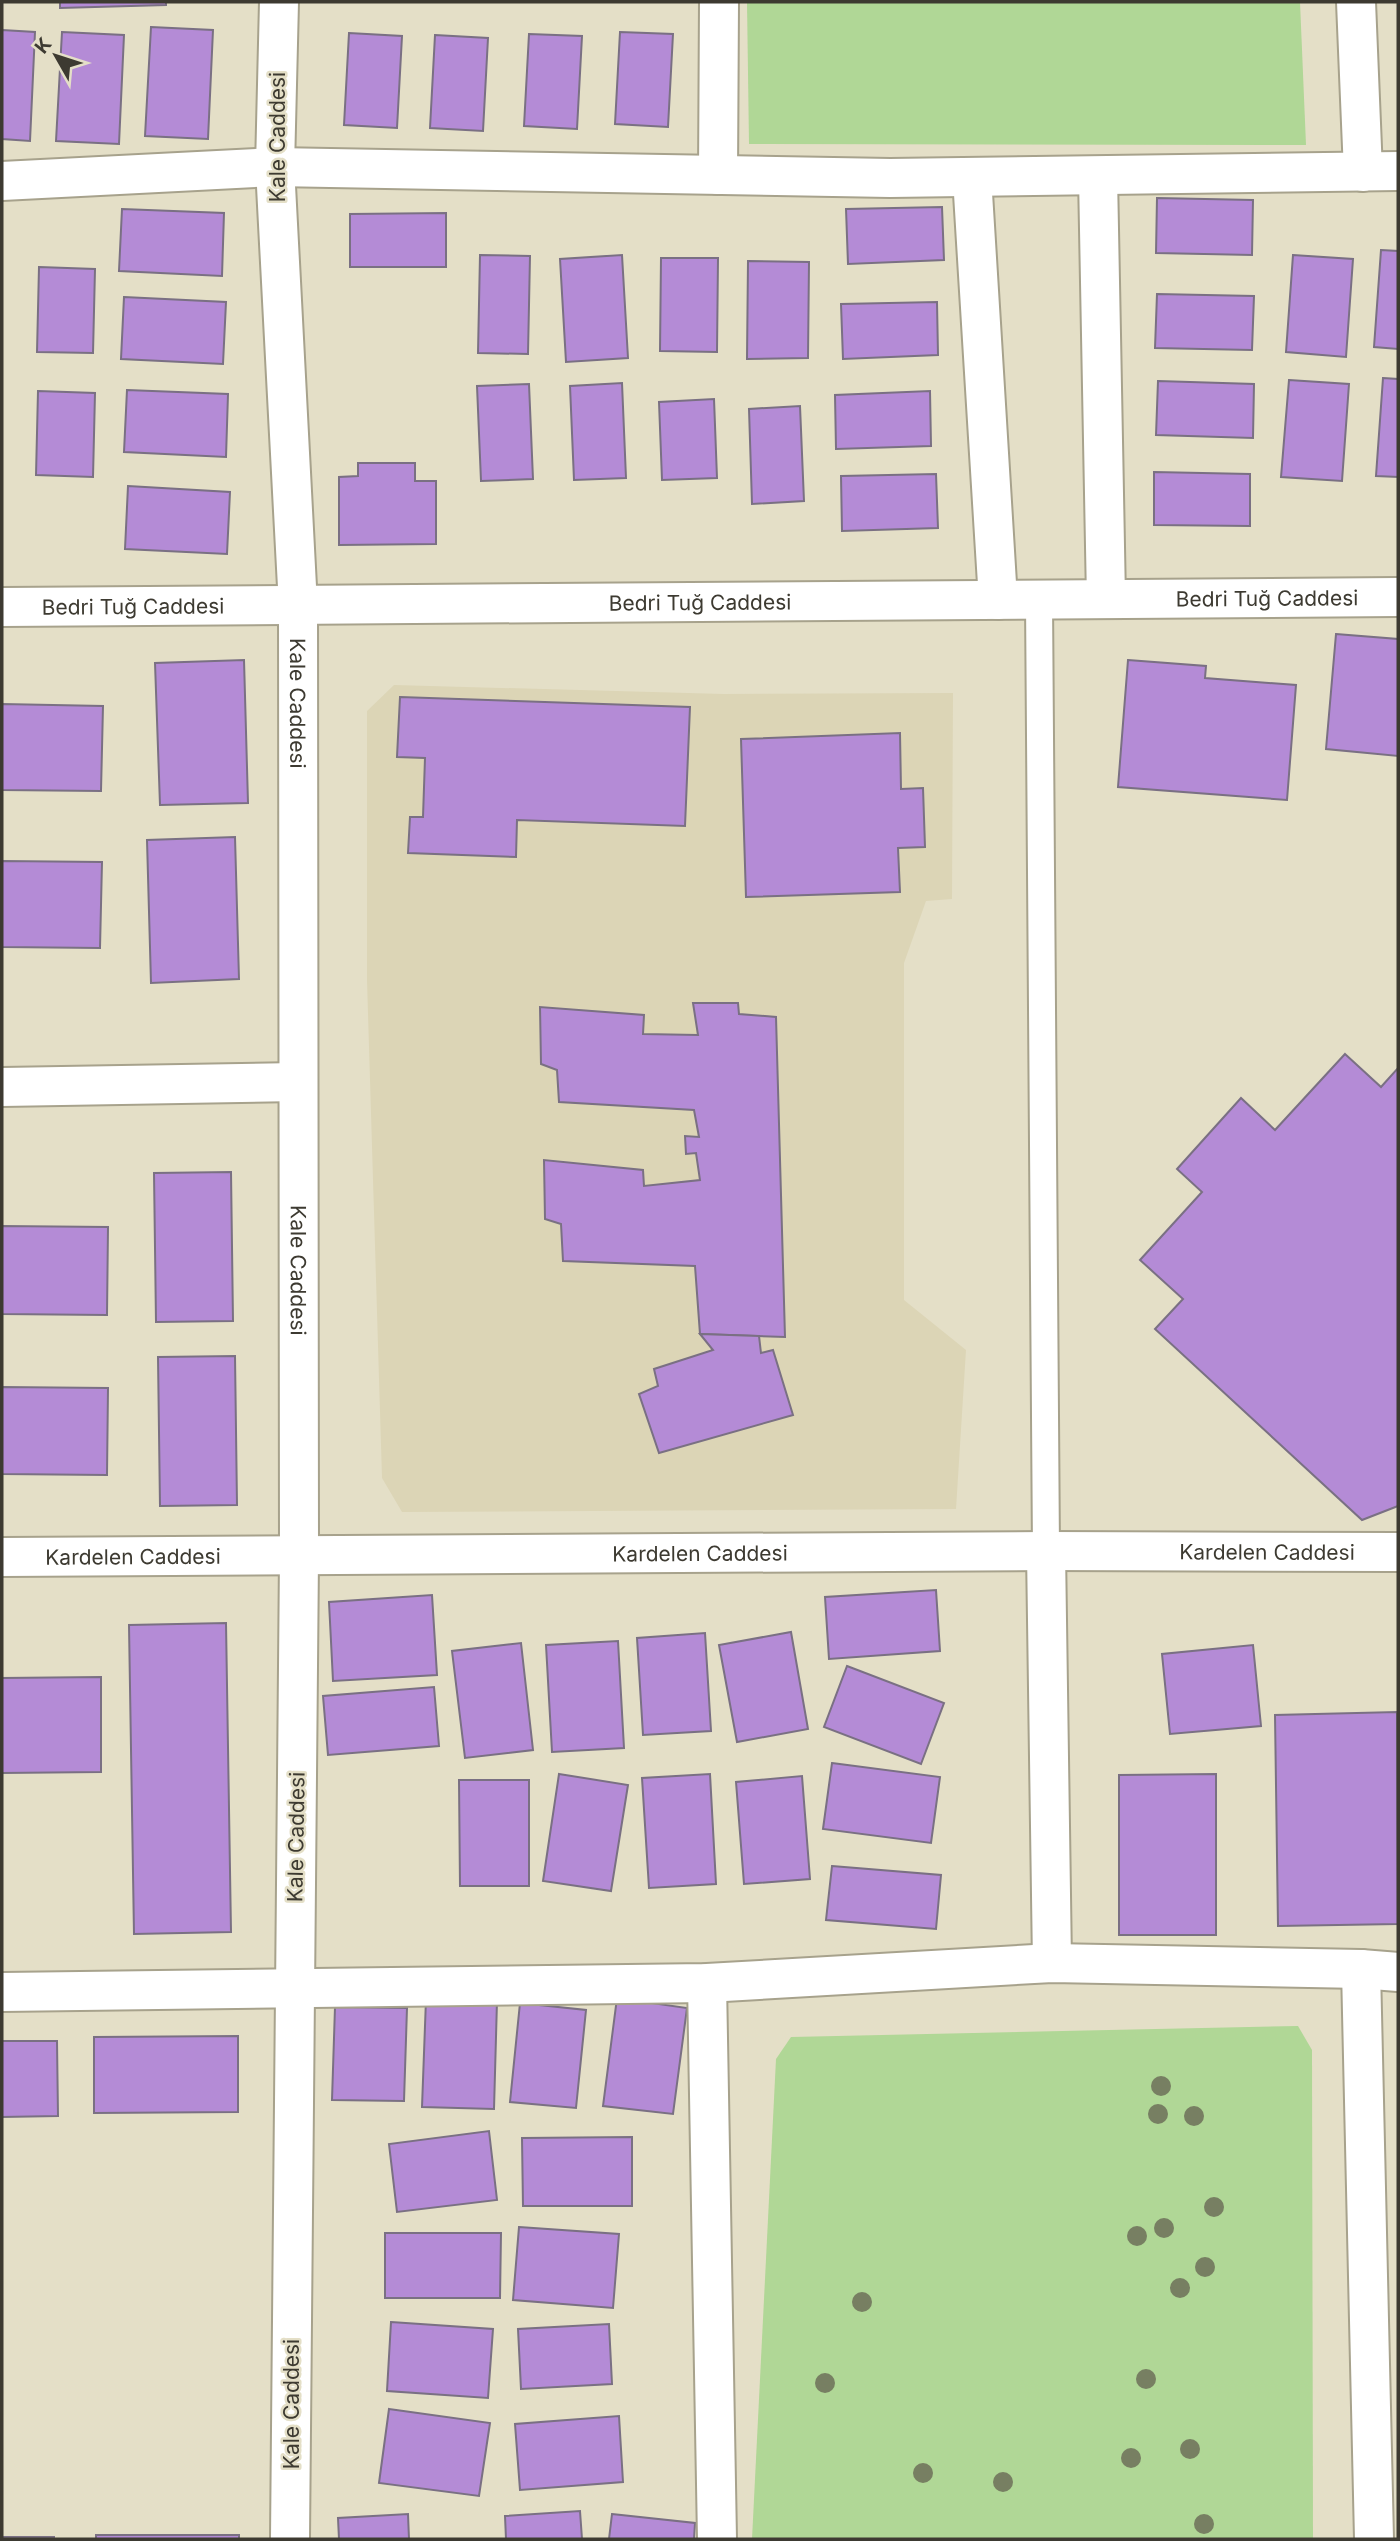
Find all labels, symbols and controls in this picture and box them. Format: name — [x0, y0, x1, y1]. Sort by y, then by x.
north arrow — [21, 21, 91, 91]
text: K — [30, 33, 57, 58]
street label: Kale Caddesi — [265, 72, 290, 202]
street label: Bedri Tuğ Caddesi — [1176, 585, 1358, 611]
street label: Bedri Tuğ Caddesi — [609, 589, 791, 615]
street label: Bedri Tuğ Caddesi — [42, 593, 224, 619]
street label: Kale Caddesi — [286, 638, 311, 769]
street label: Kale Caddesi — [286, 1205, 311, 1336]
street label: Kardelen Caddesi — [1179, 1539, 1355, 1564]
street label: Kardelen Caddesi — [612, 1540, 788, 1566]
street label: Kardelen Caddesi — [45, 1543, 221, 1569]
street label: Kale Caddesi — [282, 1772, 310, 1902]
street label: Kale Caddesi — [279, 2339, 304, 2469]

